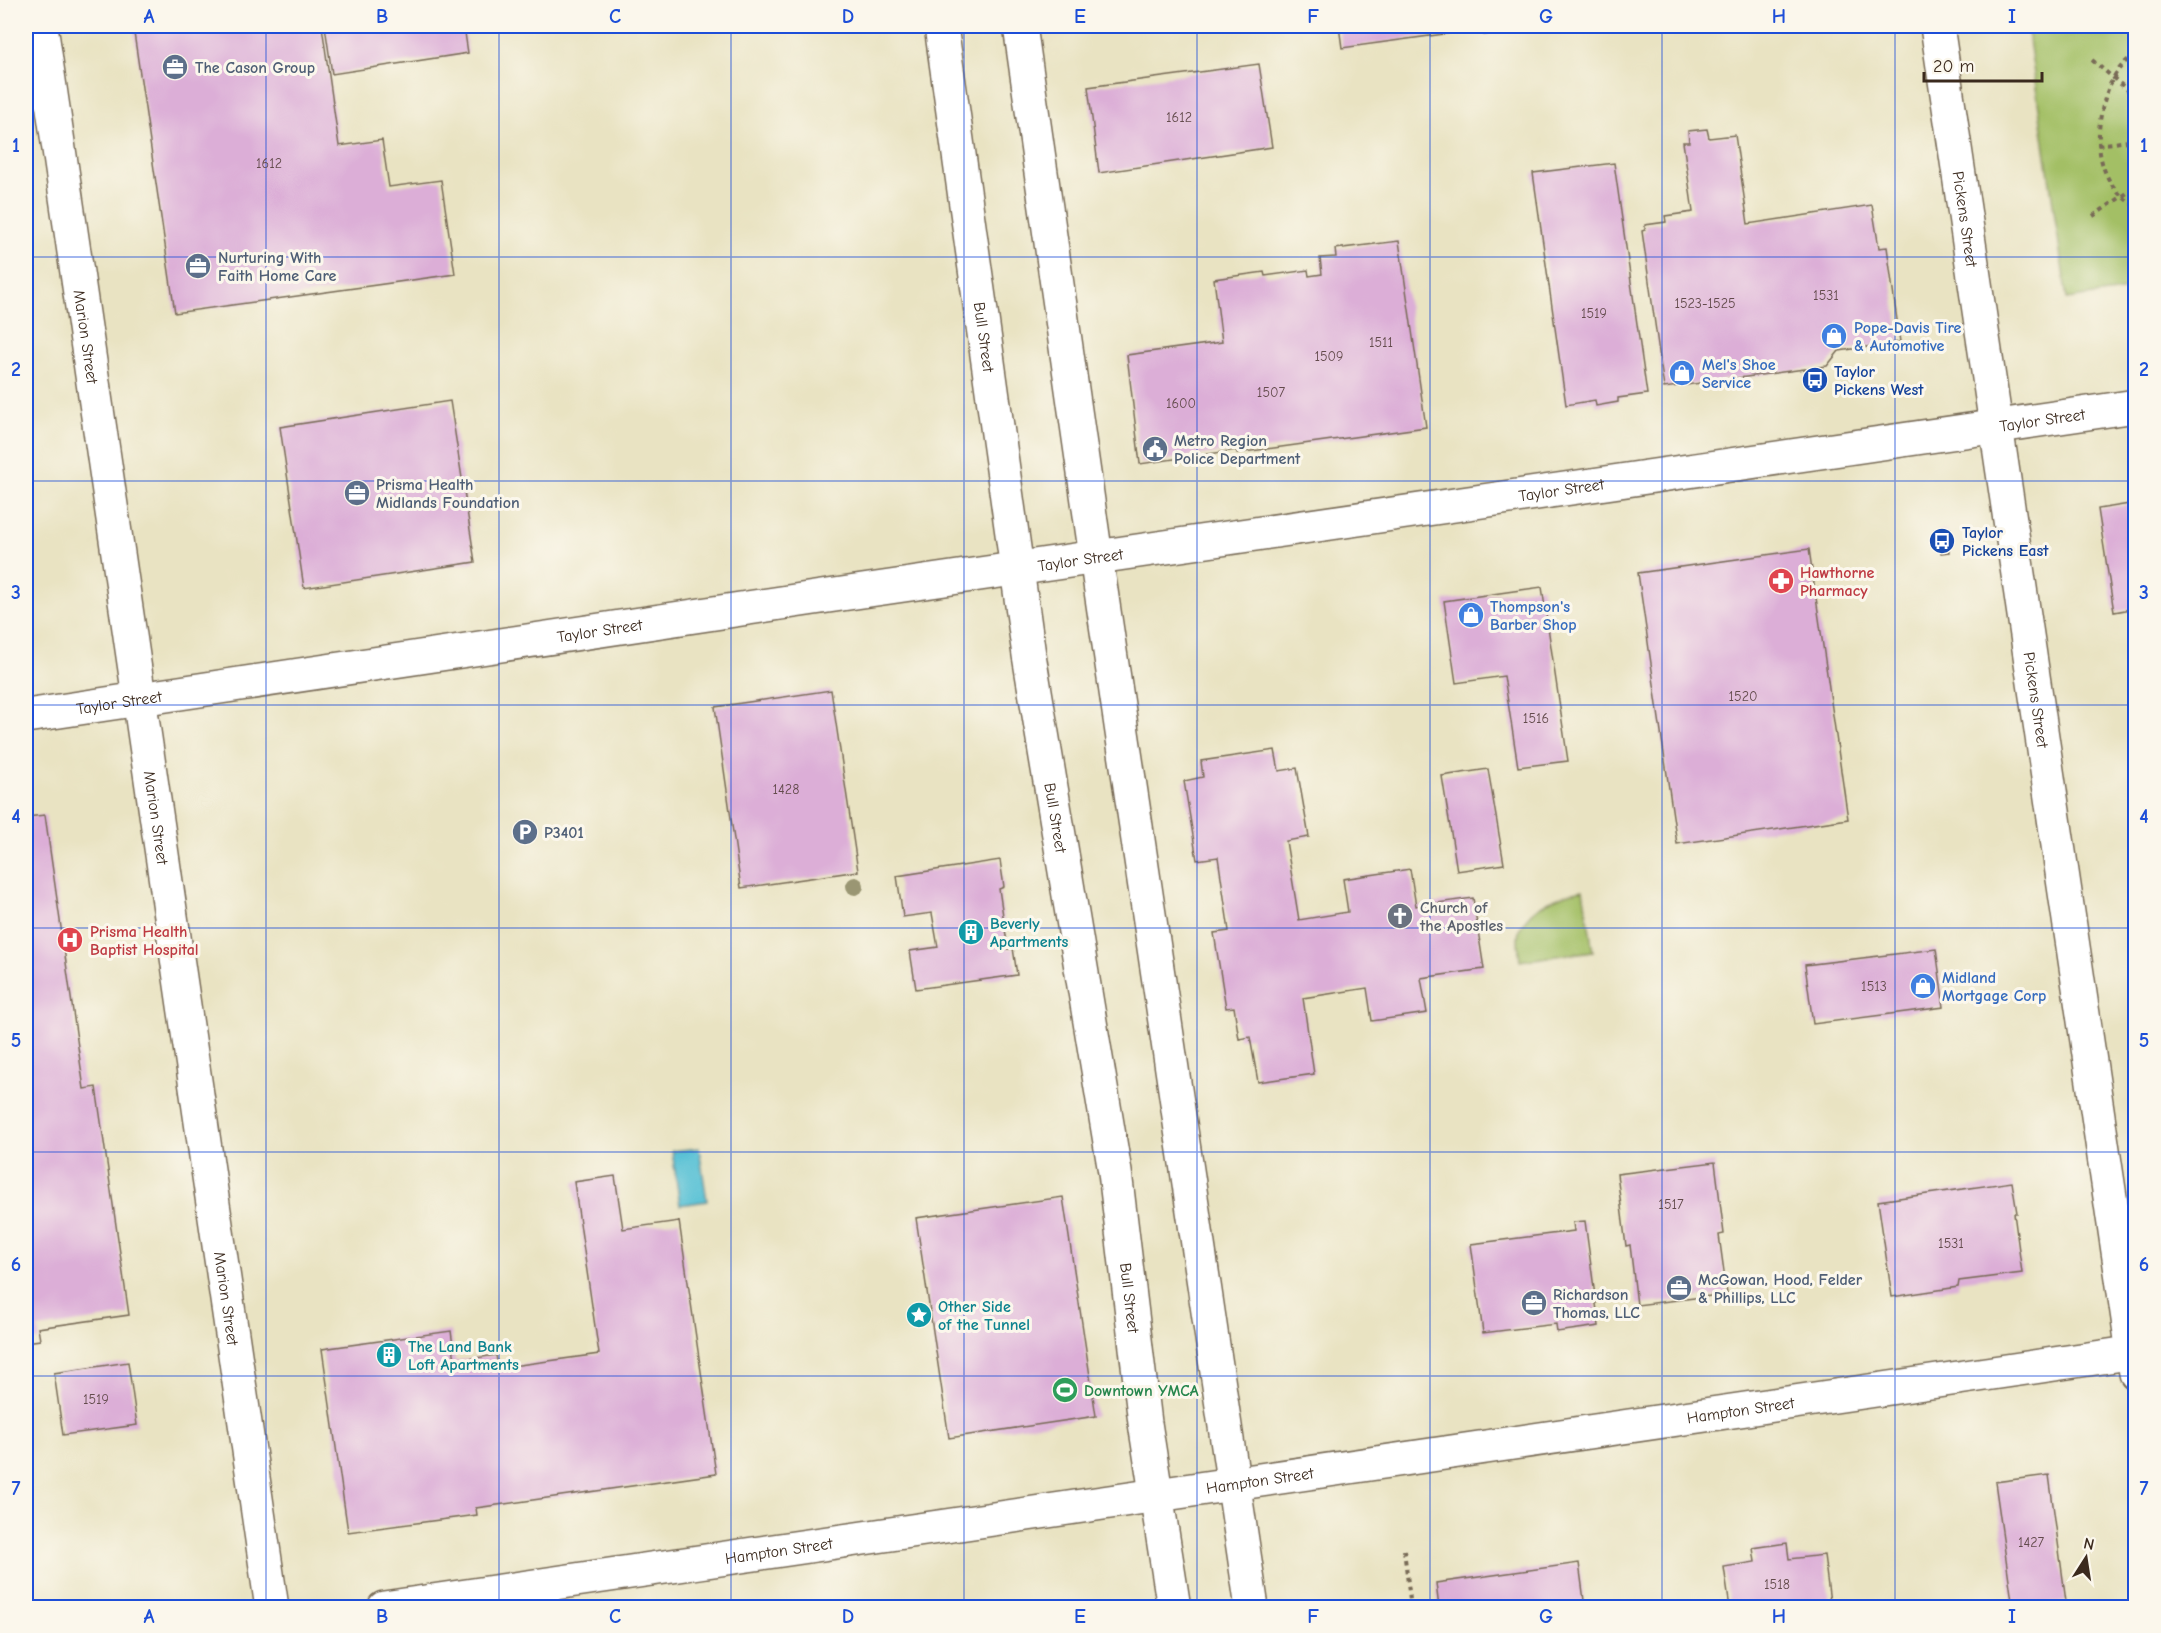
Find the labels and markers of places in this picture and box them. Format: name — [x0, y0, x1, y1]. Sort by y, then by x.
office icon: The Cason Group — [160, 52, 190, 82]
place label: The Cason Group — [195, 59, 315, 77]
place label: Nurturing With Faith Home Care — [218, 249, 336, 285]
office icon: Nurturing With Faith Home Care — [183, 251, 213, 281]
place label: Pope-Davis Tire & Automotive — [1854, 319, 1961, 355]
shop icon: Pope-Davis Tire & Automotive — [1819, 321, 1849, 351]
place label: Mel's Shoe Service — [1702, 356, 1776, 392]
shop icon: Mel's Shoe Service — [1667, 358, 1697, 388]
place label: Taylor Pickens West — [1834, 363, 1924, 399]
bus stop icon: Taylor Pickens West — [1800, 365, 1830, 395]
place label: Metro Region Police Department — [1174, 432, 1301, 468]
public building icon: Metro Region Police Department — [1140, 434, 1170, 464]
place label: Prisma Health Midlands Foundation — [376, 476, 520, 512]
office icon: Prisma Health Midlands Foundation — [342, 478, 372, 508]
place label: Taylor Pickens East — [1962, 524, 2049, 560]
bus stop icon: Taylor Pickens East — [1927, 526, 1957, 556]
place label: Hawthorne Pharmacy — [1800, 564, 1875, 600]
pharmacy icon: Hawthorne Pharmacy — [1766, 566, 1796, 596]
place label: Thompson's Barber Shop — [1490, 598, 1577, 634]
shop icon: Thompson's Barber Shop — [1456, 600, 1486, 630]
parking icon: P3401 — [510, 817, 540, 847]
place label: P3401 — [544, 824, 584, 842]
place label: Church of the Apostles — [1419, 899, 1503, 935]
church icon: Church of the Apostles — [1385, 901, 1415, 931]
place label: Beverly Apartments — [990, 915, 1069, 951]
building icon: Beverly Apartments — [956, 917, 986, 947]
place label: Prisma Health Baptist Hospital — [90, 923, 199, 959]
hospital icon: Prisma Health Baptist Hospital — [55, 925, 85, 955]
place label: Midland Mortgage Corp — [1942, 969, 2046, 1005]
shop icon: Midland Mortgage Corp — [1908, 971, 1938, 1001]
place label: McGowan, Hood, Felder & Phillips, LLC — [1698, 1271, 1863, 1307]
office icon: McGowan, Hood, Felder & Phillips, LLC — [1664, 1273, 1694, 1303]
place label: Richardson Thomas, LLC — [1553, 1286, 1640, 1322]
office icon: Richardson Thomas, LLC — [1519, 1288, 1549, 1318]
place label: Other Side of the Tunnel — [938, 1298, 1030, 1334]
place icon: Other Side of the Tunnel — [904, 1300, 934, 1330]
place label: The Land Bank Loft Apartments — [408, 1338, 519, 1374]
building icon: The Land Bank Loft Apartments — [374, 1340, 404, 1370]
sports icon: Downtown YMCA — [1050, 1375, 1080, 1405]
place label: Downtown YMCA — [1084, 1382, 1199, 1400]

